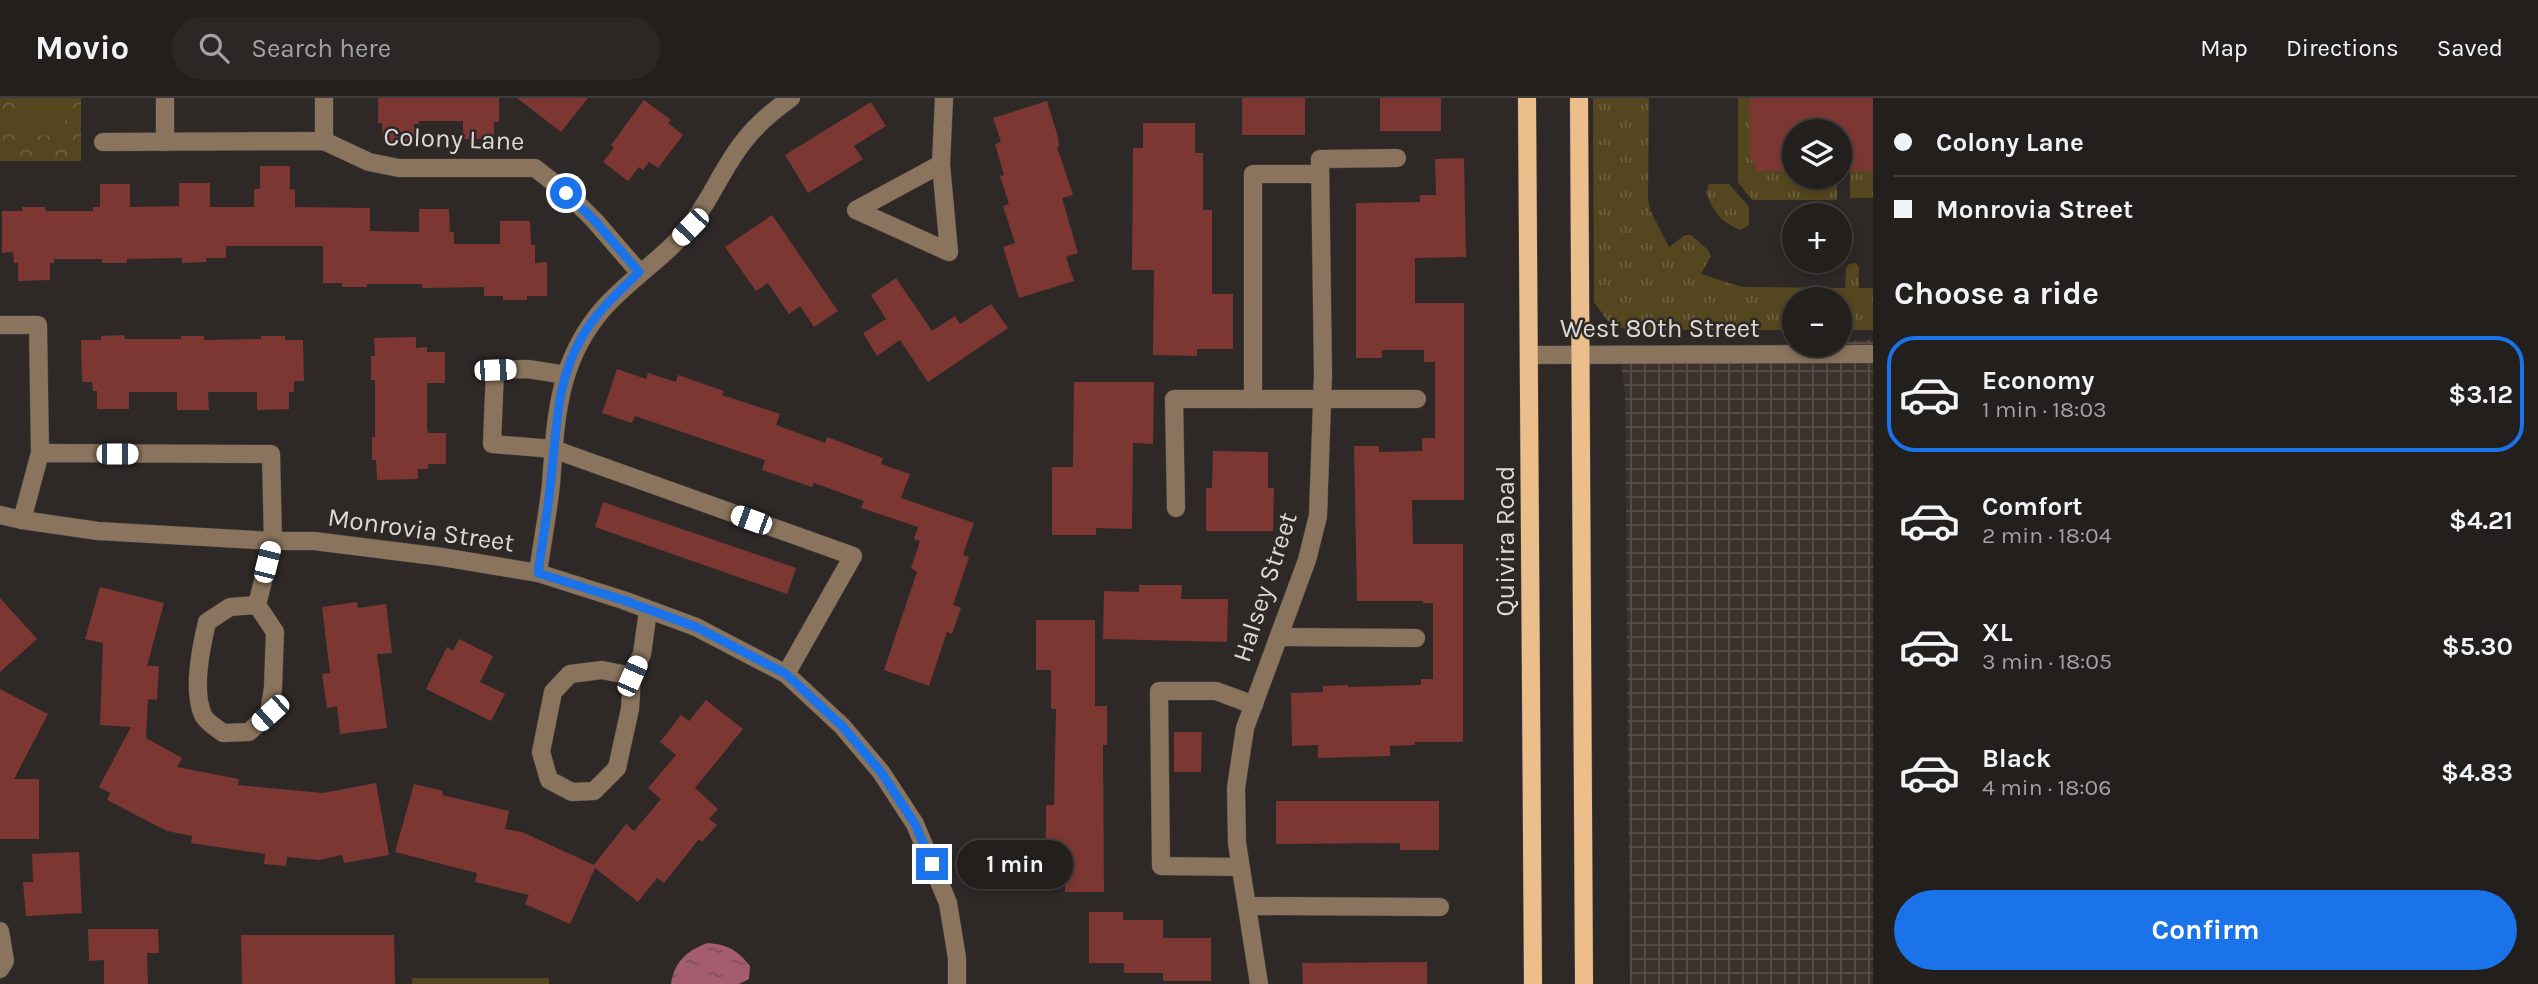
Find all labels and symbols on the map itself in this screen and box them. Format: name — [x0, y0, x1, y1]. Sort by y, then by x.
street label: Colony Lane — [383, 121, 525, 157]
route start — [550, 177, 582, 209]
car — [668, 205, 713, 249]
street label: West 80th Street — [1560, 313, 1760, 344]
car — [474, 359, 517, 381]
car — [97, 444, 139, 465]
street label: Quivira Road — [1490, 466, 1521, 616]
street label: Monrovia Street — [326, 502, 517, 558]
car — [728, 503, 775, 537]
street label: Halsey Street — [1226, 508, 1304, 666]
car — [252, 539, 283, 585]
car — [614, 653, 651, 699]
car — [248, 691, 293, 735]
callout: 1 min — [956, 840, 1072, 888]
route end — [916, 848, 948, 880]

